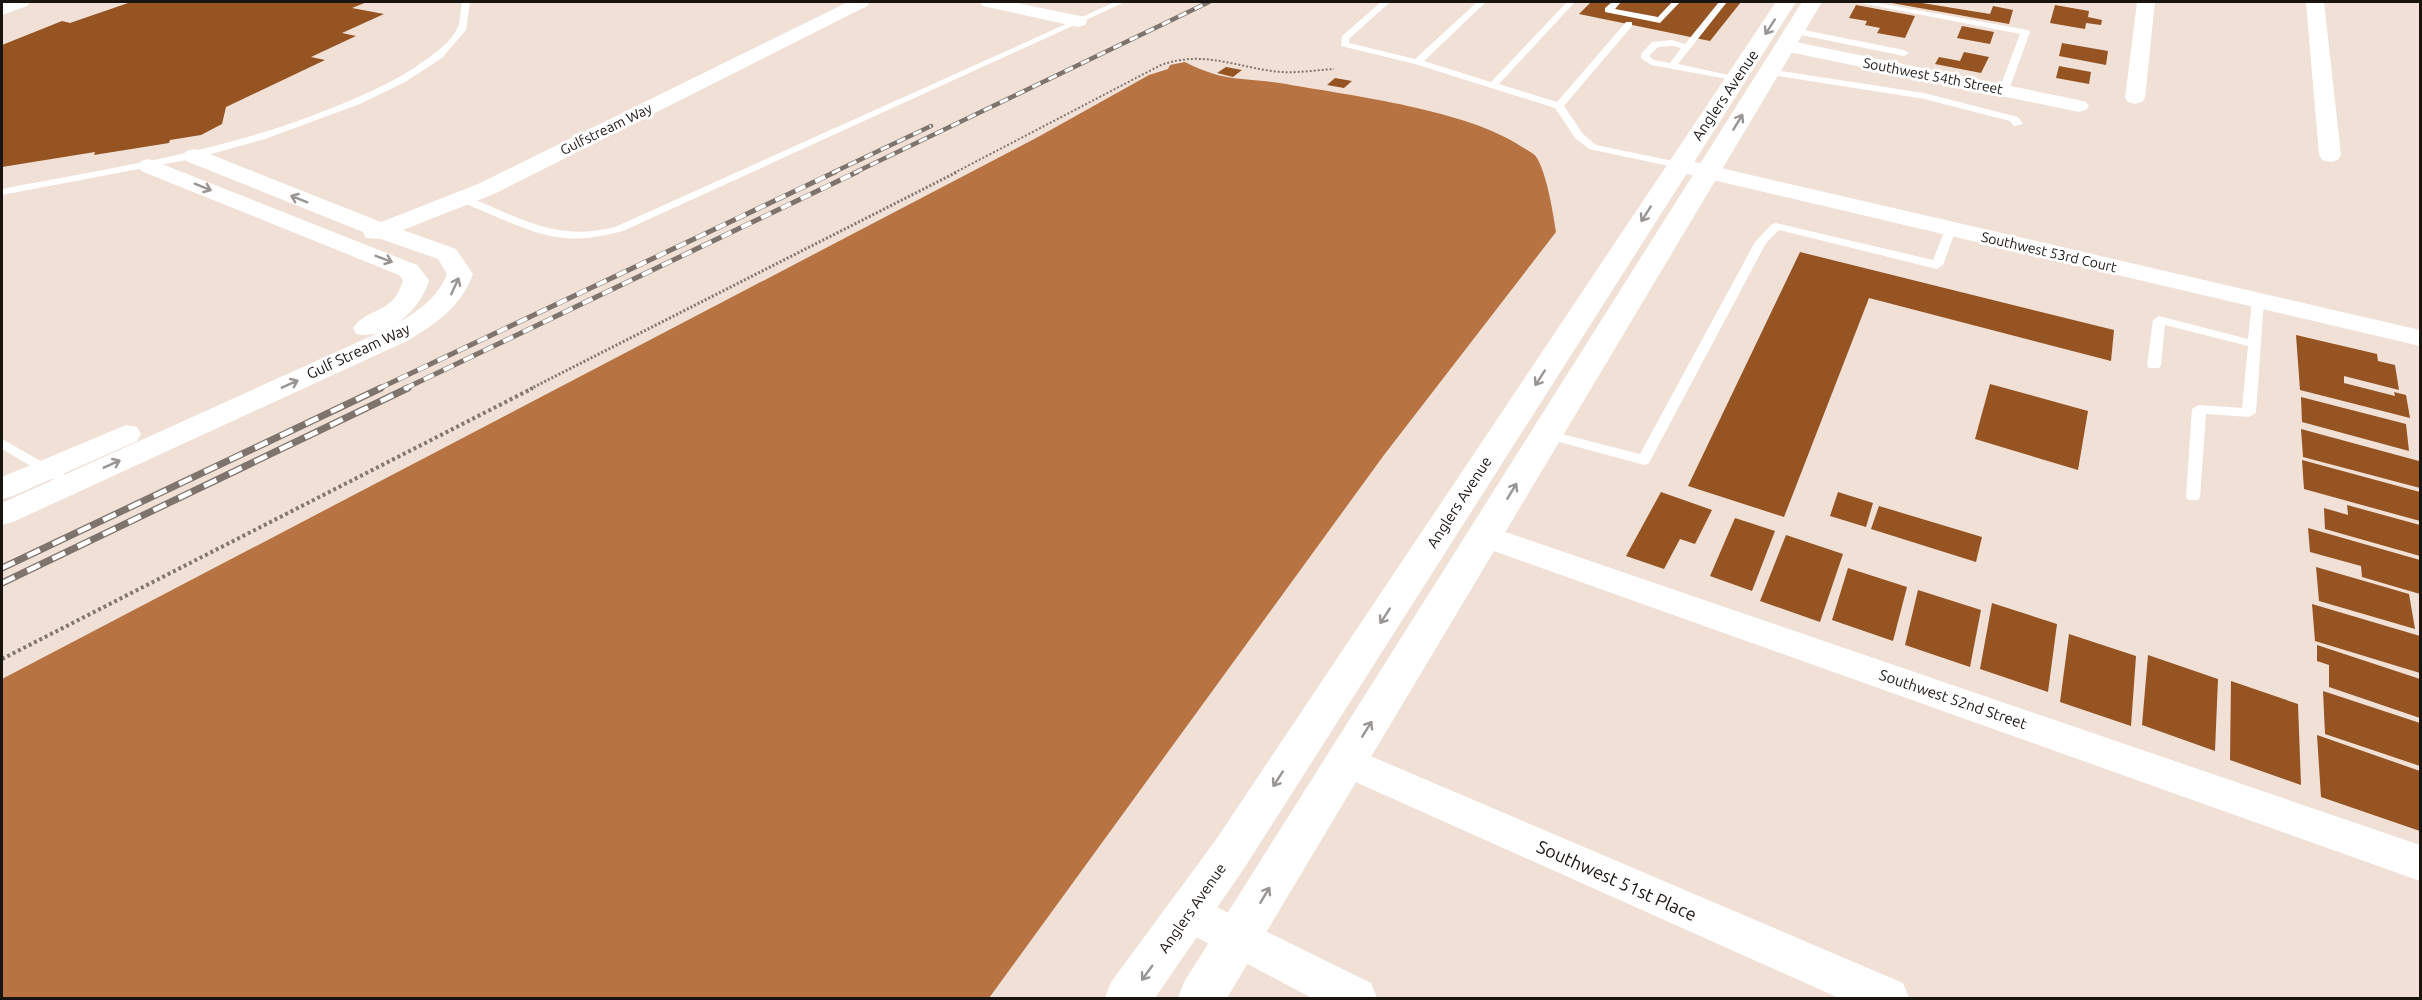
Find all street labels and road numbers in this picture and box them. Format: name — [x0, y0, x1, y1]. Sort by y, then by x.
street label: Anglers Avenue — [1689, 47, 1761, 143]
street label: Southwest 54th Street — [1862, 55, 2005, 97]
street label: Gulfstream Way — [558, 100, 655, 158]
street label: Southwest 53rd Court — [1980, 229, 2119, 275]
street label: Gulf Stream Way — [304, 320, 412, 382]
street label: Anglers Avenue — [1423, 453, 1495, 551]
street label: Southwest 52nd Street — [1877, 666, 2029, 732]
street label: Southwest 51st Place — [1534, 836, 1700, 924]
street label: Anglers Avenue — [1155, 860, 1229, 956]

